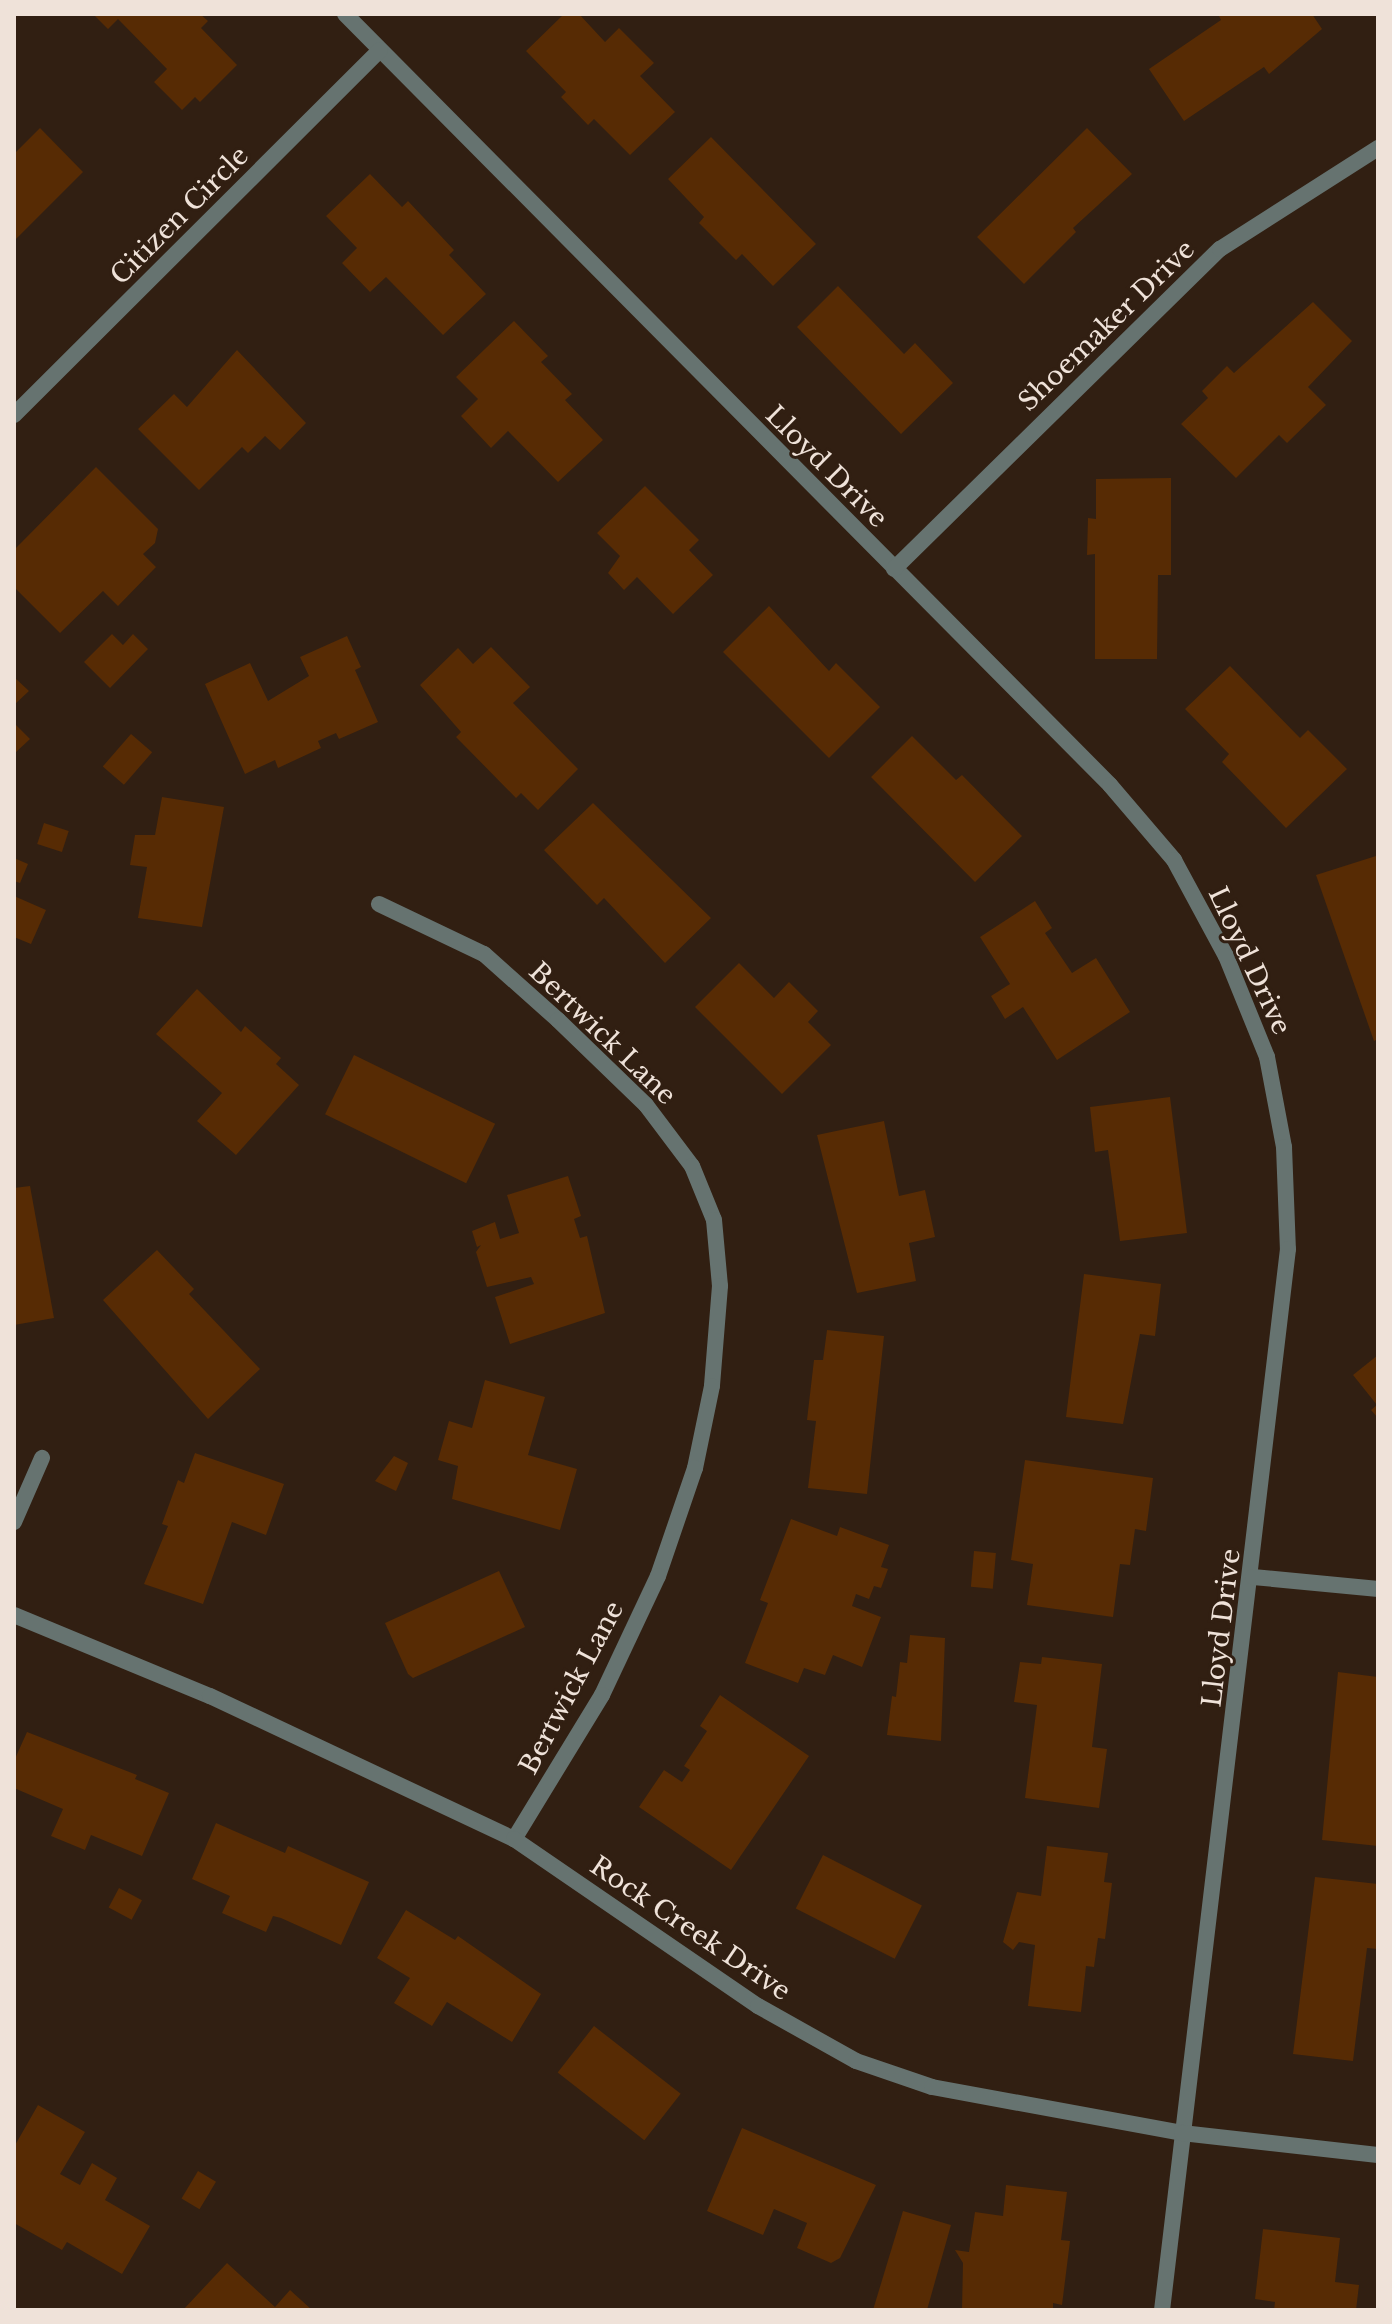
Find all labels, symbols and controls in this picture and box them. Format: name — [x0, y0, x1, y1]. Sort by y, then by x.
street label: Citizen Circle — [105, 141, 255, 291]
street label: Shoemaker Drive — [1012, 234, 1202, 418]
street label: Lloyd Drive — [759, 400, 893, 534]
street label: Lloyd Drive — [1201, 882, 1297, 1040]
street label: Bertwick Lane — [522, 956, 682, 1112]
street label: Lloyd Drive — [1197, 1547, 1247, 1709]
street label: Bertwick Lane — [513, 1596, 631, 1780]
street label: Rock Creek Drive — [584, 1850, 796, 2008]

